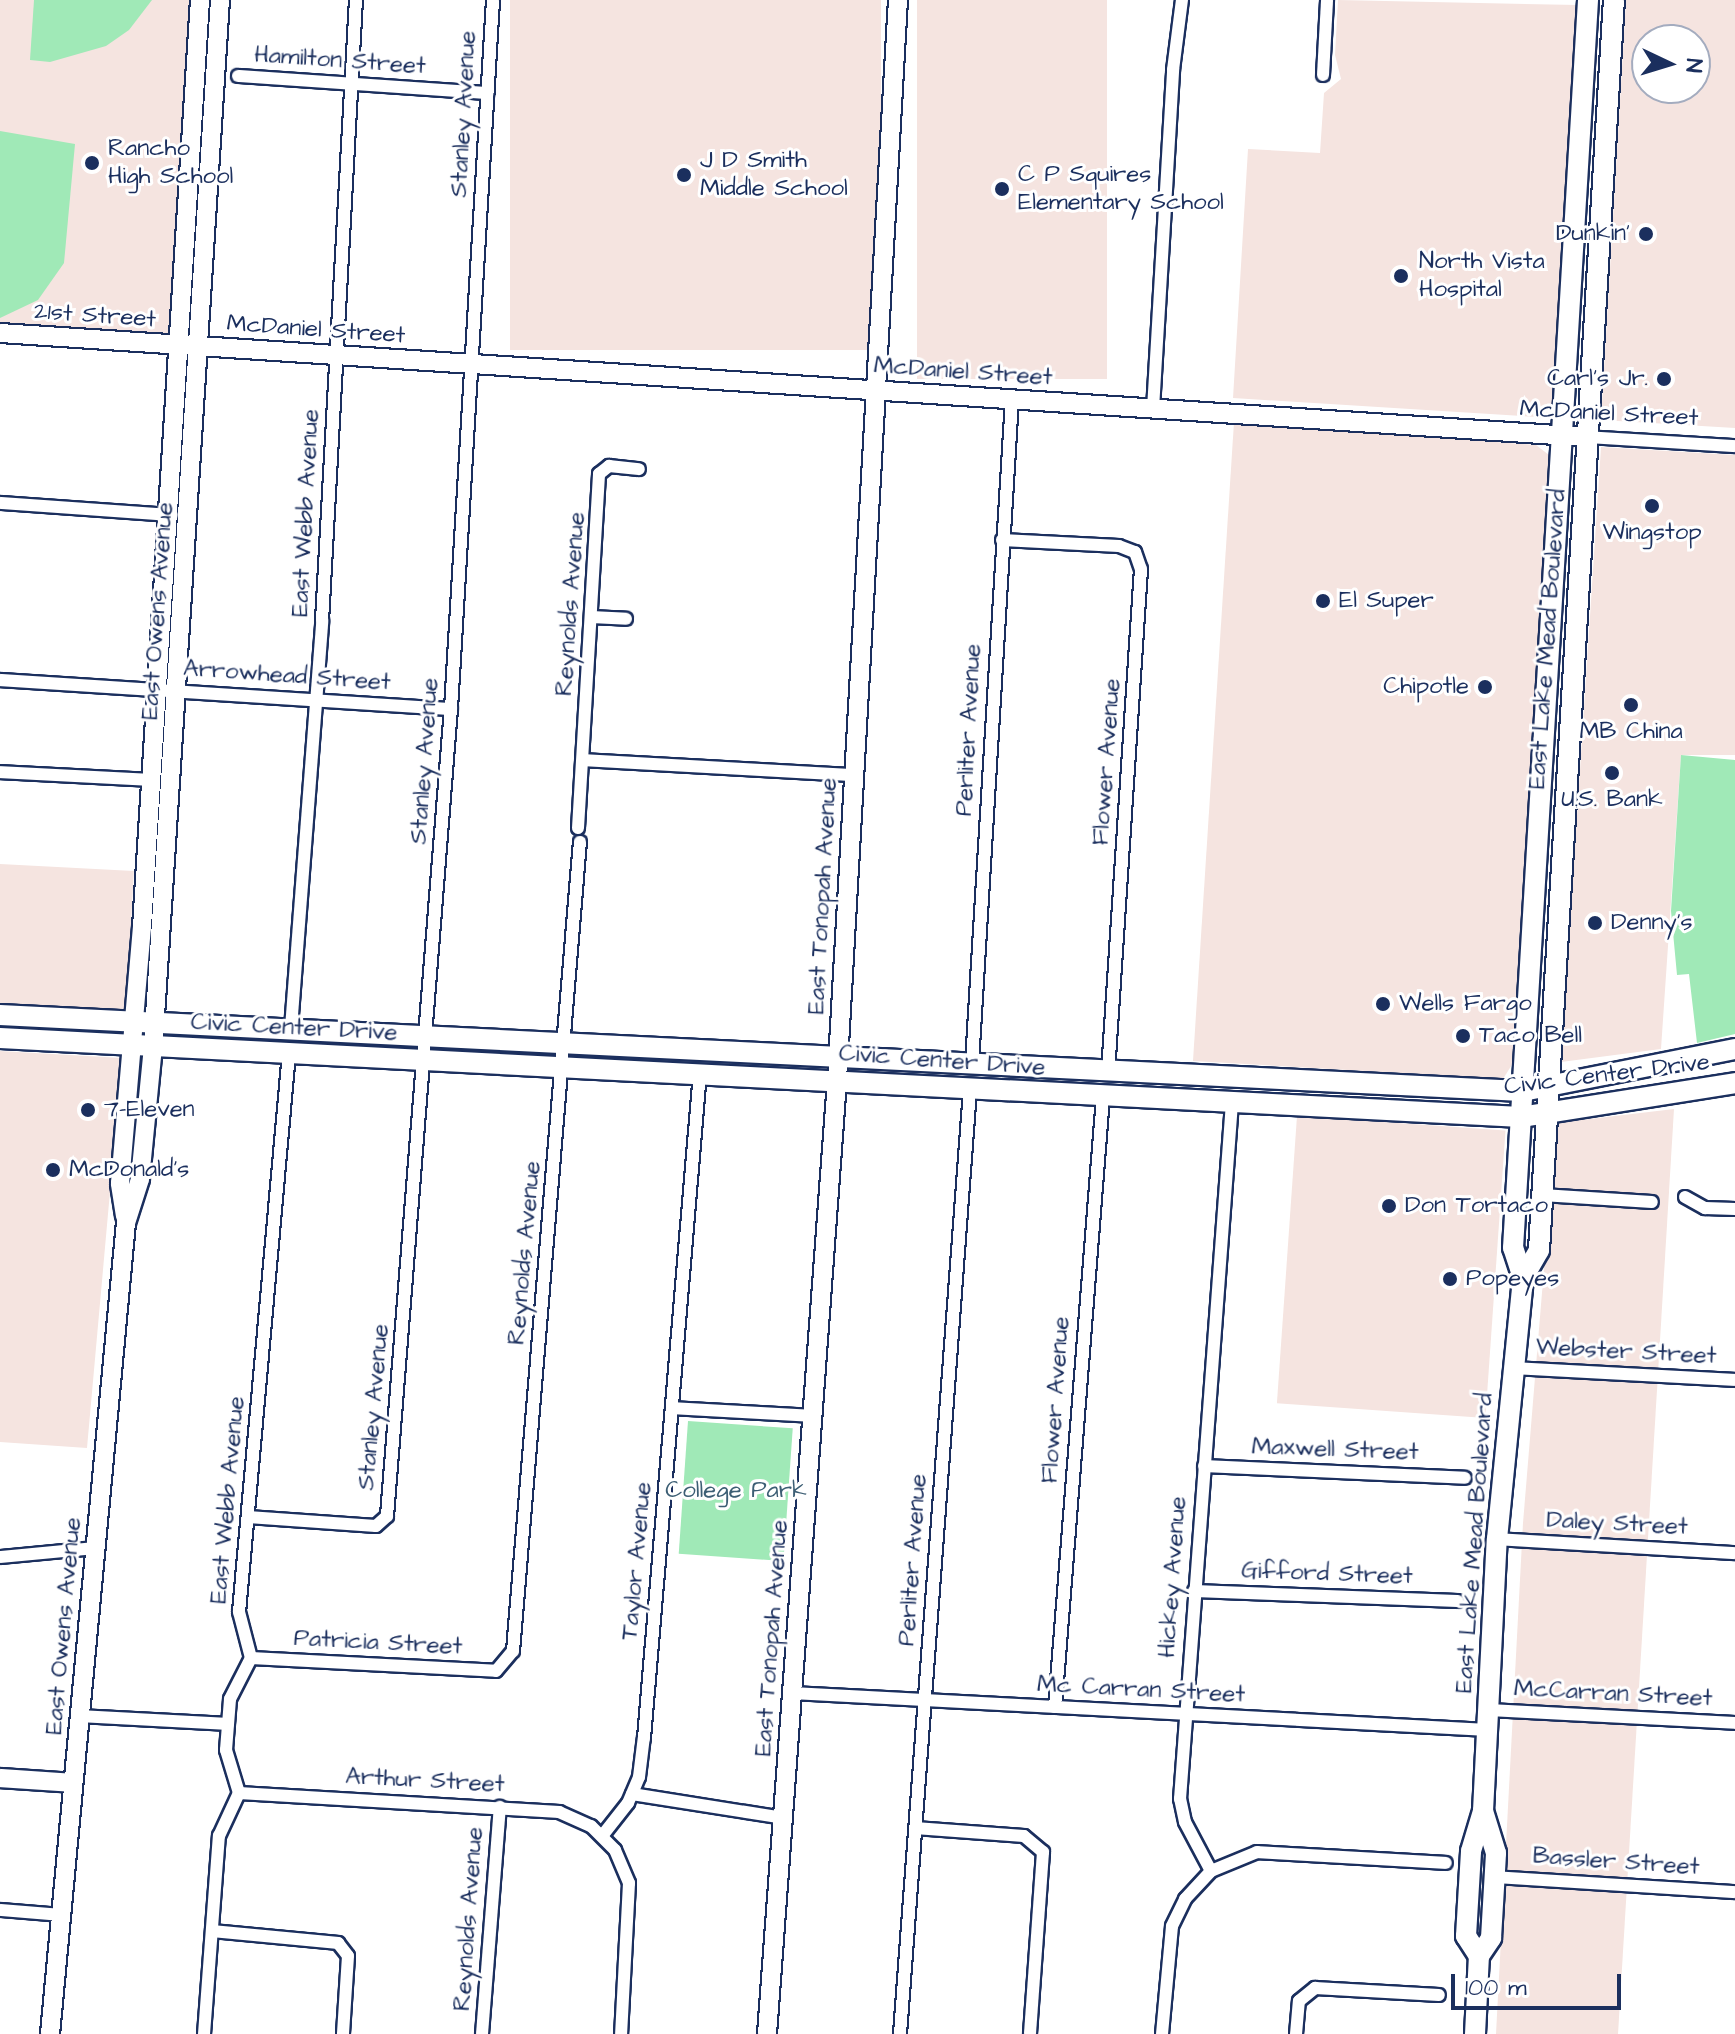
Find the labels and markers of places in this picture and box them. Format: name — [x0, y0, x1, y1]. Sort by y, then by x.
place label: Rancho High School — [108, 135, 233, 191]
place label: J D Smith Middle School — [700, 147, 848, 203]
marker: Rancho High School — [83, 154, 101, 172]
place label: C P Squires Elementary School — [1018, 161, 1224, 217]
marker: J D Smith Middle School — [675, 166, 693, 184]
marker: C P Squires Elementary School — [993, 180, 1011, 198]
place label: Dunkin' — [1556, 220, 1630, 248]
marker: Dunkin' — [1637, 225, 1655, 243]
place label: North Vista Hospital — [1419, 248, 1545, 304]
marker: North Vista Hospital — [1390, 265, 1412, 287]
place label: Carl's Jr. — [1547, 365, 1648, 393]
marker: Carl's Jr. — [1655, 370, 1673, 388]
marker: Wingstop — [1643, 497, 1661, 515]
place label: Wingstop — [1602, 519, 1702, 547]
place label: El Super — [1339, 587, 1434, 615]
marker: El Super — [1314, 592, 1332, 610]
place label: Chipotle — [1383, 673, 1469, 701]
marker: Chipotle — [1476, 678, 1494, 696]
marker: MB China — [1622, 696, 1640, 714]
place label: MB China — [1579, 718, 1683, 746]
marker: U.S. Bank — [1603, 764, 1621, 782]
place label: U.S. Bank — [1561, 786, 1663, 814]
place label: Denny's — [1611, 909, 1693, 937]
marker: Denny's — [1586, 914, 1604, 932]
place label: Wells Fargo — [1399, 990, 1532, 1018]
marker: Wells Fargo — [1374, 995, 1392, 1013]
place label: Taco Bell — [1479, 1022, 1582, 1050]
marker: Taco Bell — [1454, 1027, 1472, 1045]
place label: 7-Eleven — [104, 1096, 195, 1124]
marker: 7-Eleven — [79, 1101, 97, 1119]
place label: McDonald's — [69, 1156, 189, 1184]
marker: McDonald's — [44, 1161, 62, 1179]
place label: Don Tortaco — [1405, 1192, 1548, 1220]
marker: Don Tortaco — [1380, 1197, 1398, 1215]
place label: Popeyes — [1466, 1265, 1559, 1293]
marker: Popeyes — [1441, 1270, 1459, 1288]

